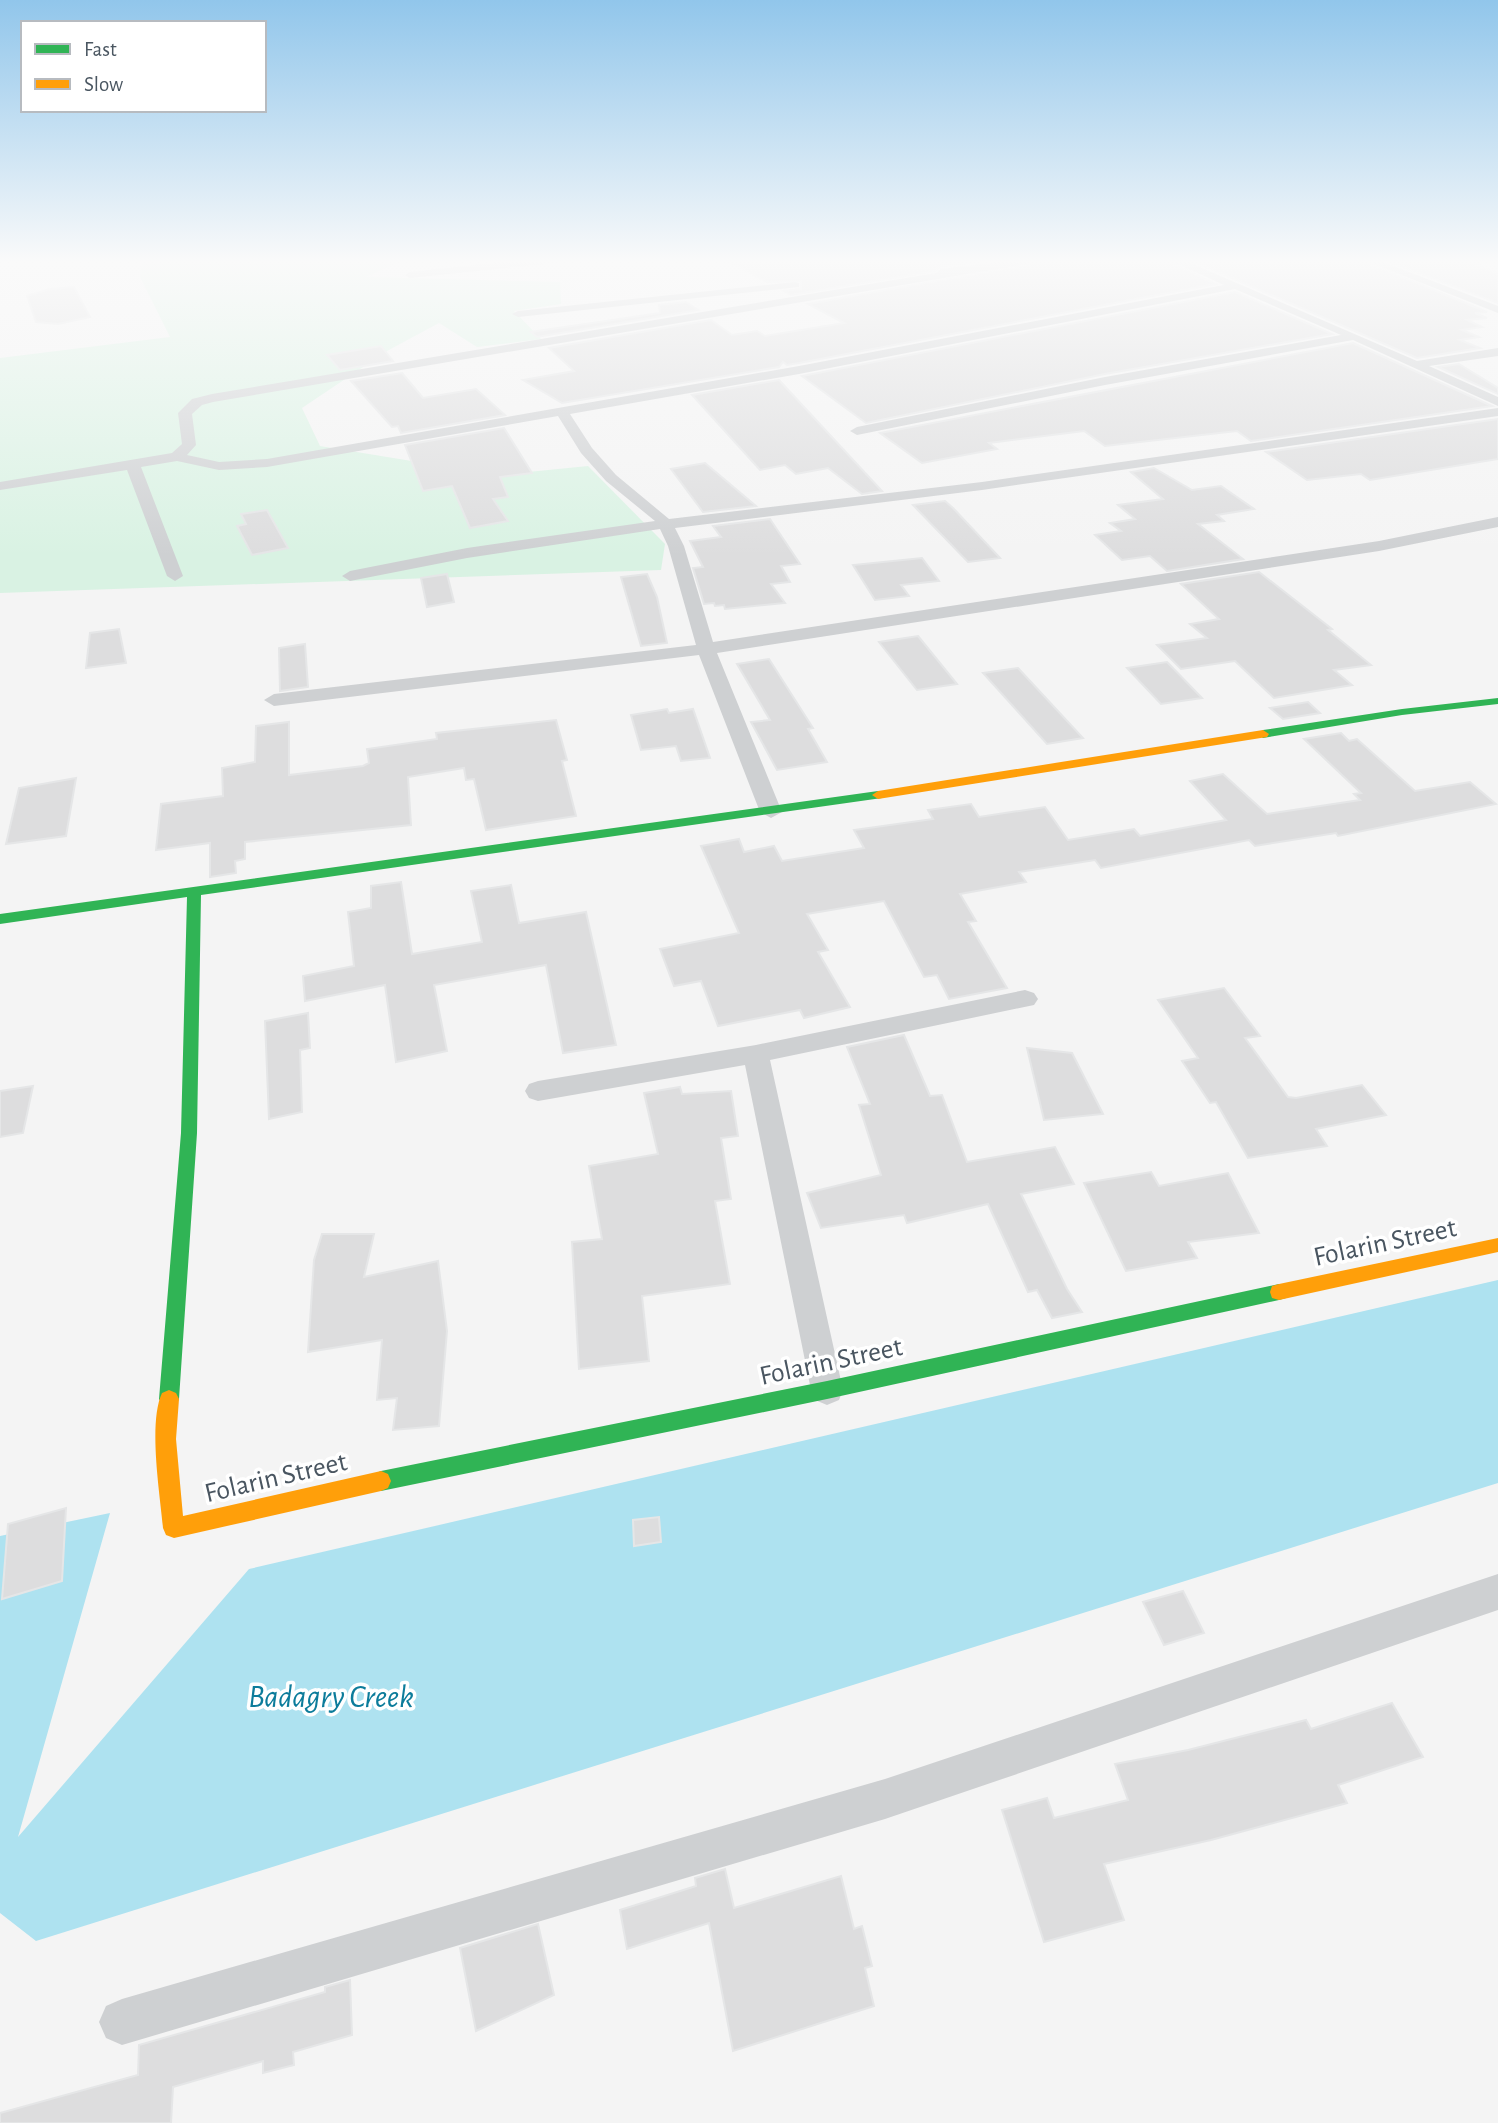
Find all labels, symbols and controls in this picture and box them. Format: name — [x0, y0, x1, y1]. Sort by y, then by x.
legend — [21, 21, 266, 112]
text: Fast — [84, 39, 117, 60]
text: Slow — [84, 74, 123, 95]
street label: Folarin Street — [1311, 1214, 1459, 1272]
street label: Folarin Street — [757, 1333, 905, 1391]
street label: Folarin Street — [202, 1448, 350, 1508]
water label: Badagry Creek — [248, 1681, 414, 1713]

